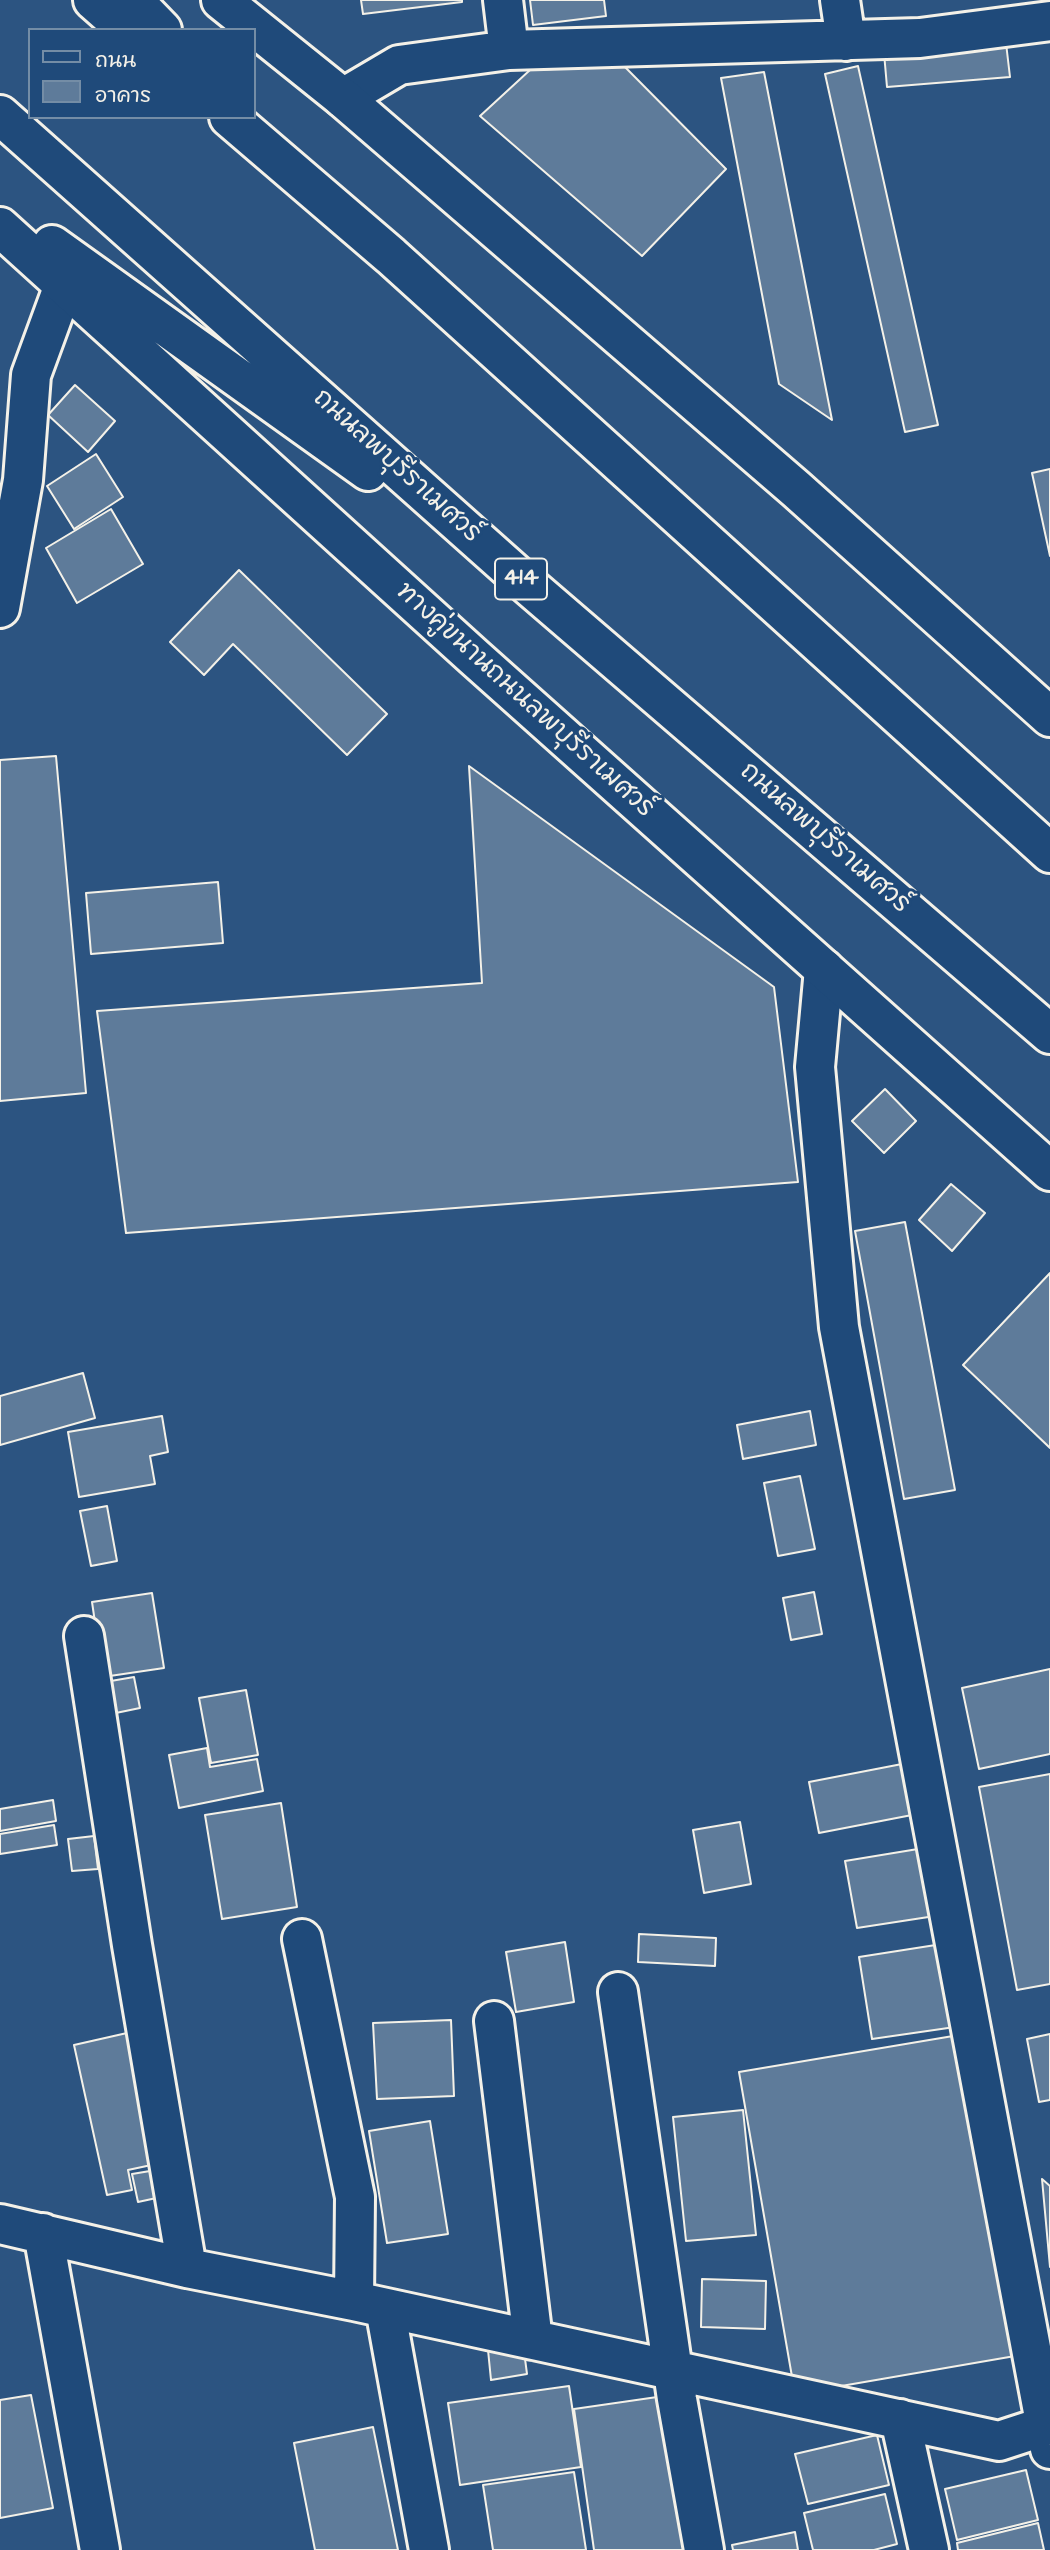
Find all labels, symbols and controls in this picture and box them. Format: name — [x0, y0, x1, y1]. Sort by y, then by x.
legend — [28, 28, 256, 119]
text: ถนน — [95, 46, 136, 75]
text: อาคาร — [95, 81, 151, 110]
street label: ถนนลพบุรีราเมศวร์ — [306, 384, 486, 550]
road number: 414 — [495, 558, 547, 600]
street label: ทางคู่ขนานถนนลพบุรีราเมศวร์ — [389, 577, 659, 825]
street label: ถนนลพบุรีราเมศวร์ — [733, 757, 915, 921]

